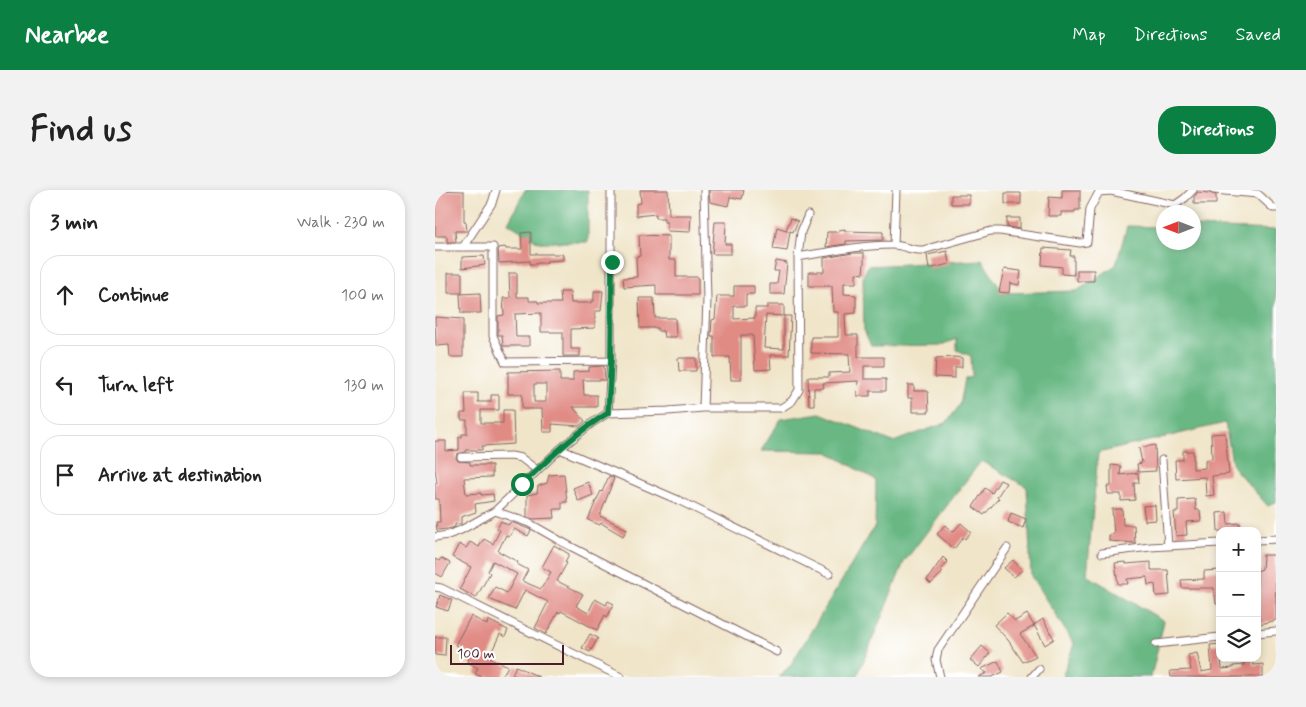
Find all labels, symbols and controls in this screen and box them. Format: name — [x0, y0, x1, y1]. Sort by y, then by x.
text: Nearbee — [25, 20, 109, 51]
text: Map — [1073, 23, 1106, 47]
text: Directions — [1134, 23, 1208, 47]
text: Saved — [1236, 23, 1281, 47]
button: Directions — [1158, 106, 1276, 154]
text: Find us — [30, 107, 132, 153]
north arrow — [1156, 205, 1201, 250]
text: 3 min — [50, 209, 98, 237]
text: Walk · 230 m — [297, 212, 385, 233]
route end — [601, 251, 624, 274]
icon: ahead — [51, 281, 79, 309]
text: Continue — [98, 283, 169, 308]
text: 100 m — [341, 285, 384, 306]
icon: left — [51, 371, 79, 399]
text: Turn left — [98, 373, 174, 398]
text: 130 m — [343, 375, 384, 396]
icon: arrive — [51, 461, 79, 489]
text: Arrive at destination — [98, 463, 262, 488]
route start — [511, 473, 534, 496]
map controls — [1216, 527, 1261, 662]
button: + — [1216, 527, 1261, 572]
button: − — [1216, 572, 1261, 617]
button: layers — [1216, 617, 1261, 662]
scale bar — [450, 642, 564, 665]
text: 100 m — [457, 645, 495, 663]

